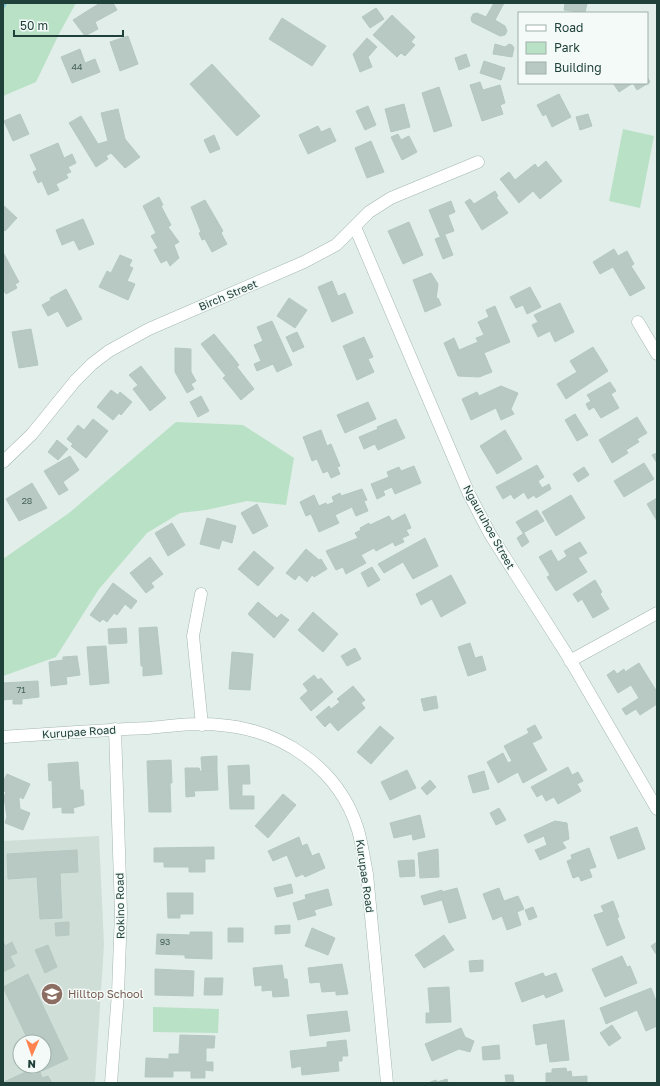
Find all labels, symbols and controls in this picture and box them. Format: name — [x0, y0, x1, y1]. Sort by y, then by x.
scale bar — [14, 12, 123, 38]
legend — [518, 12, 648, 84]
text: 50 m — [20, 18, 48, 33]
text: Road — [554, 20, 583, 35]
text: Park — [554, 40, 580, 55]
text: Building — [554, 60, 602, 75]
house number: 44 — [72, 61, 83, 72]
street label: Birch Street — [196, 276, 259, 313]
street label: Ngauruhoe Street — [461, 482, 518, 571]
house number: 28 — [22, 495, 32, 506]
house number: 71 — [16, 684, 26, 695]
street label: Kurupae Road — [42, 722, 116, 741]
street label: Kurupae Road — [354, 838, 377, 913]
street label: Rokino Road — [112, 873, 127, 939]
house number: 93 — [160, 936, 170, 947]
school or university icon: Hilltop School — [39, 981, 65, 1007]
place label: Hilltop School — [68, 987, 144, 1000]
north arrow — [12, 1034, 52, 1074]
text: N — [27, 1058, 36, 1071]

